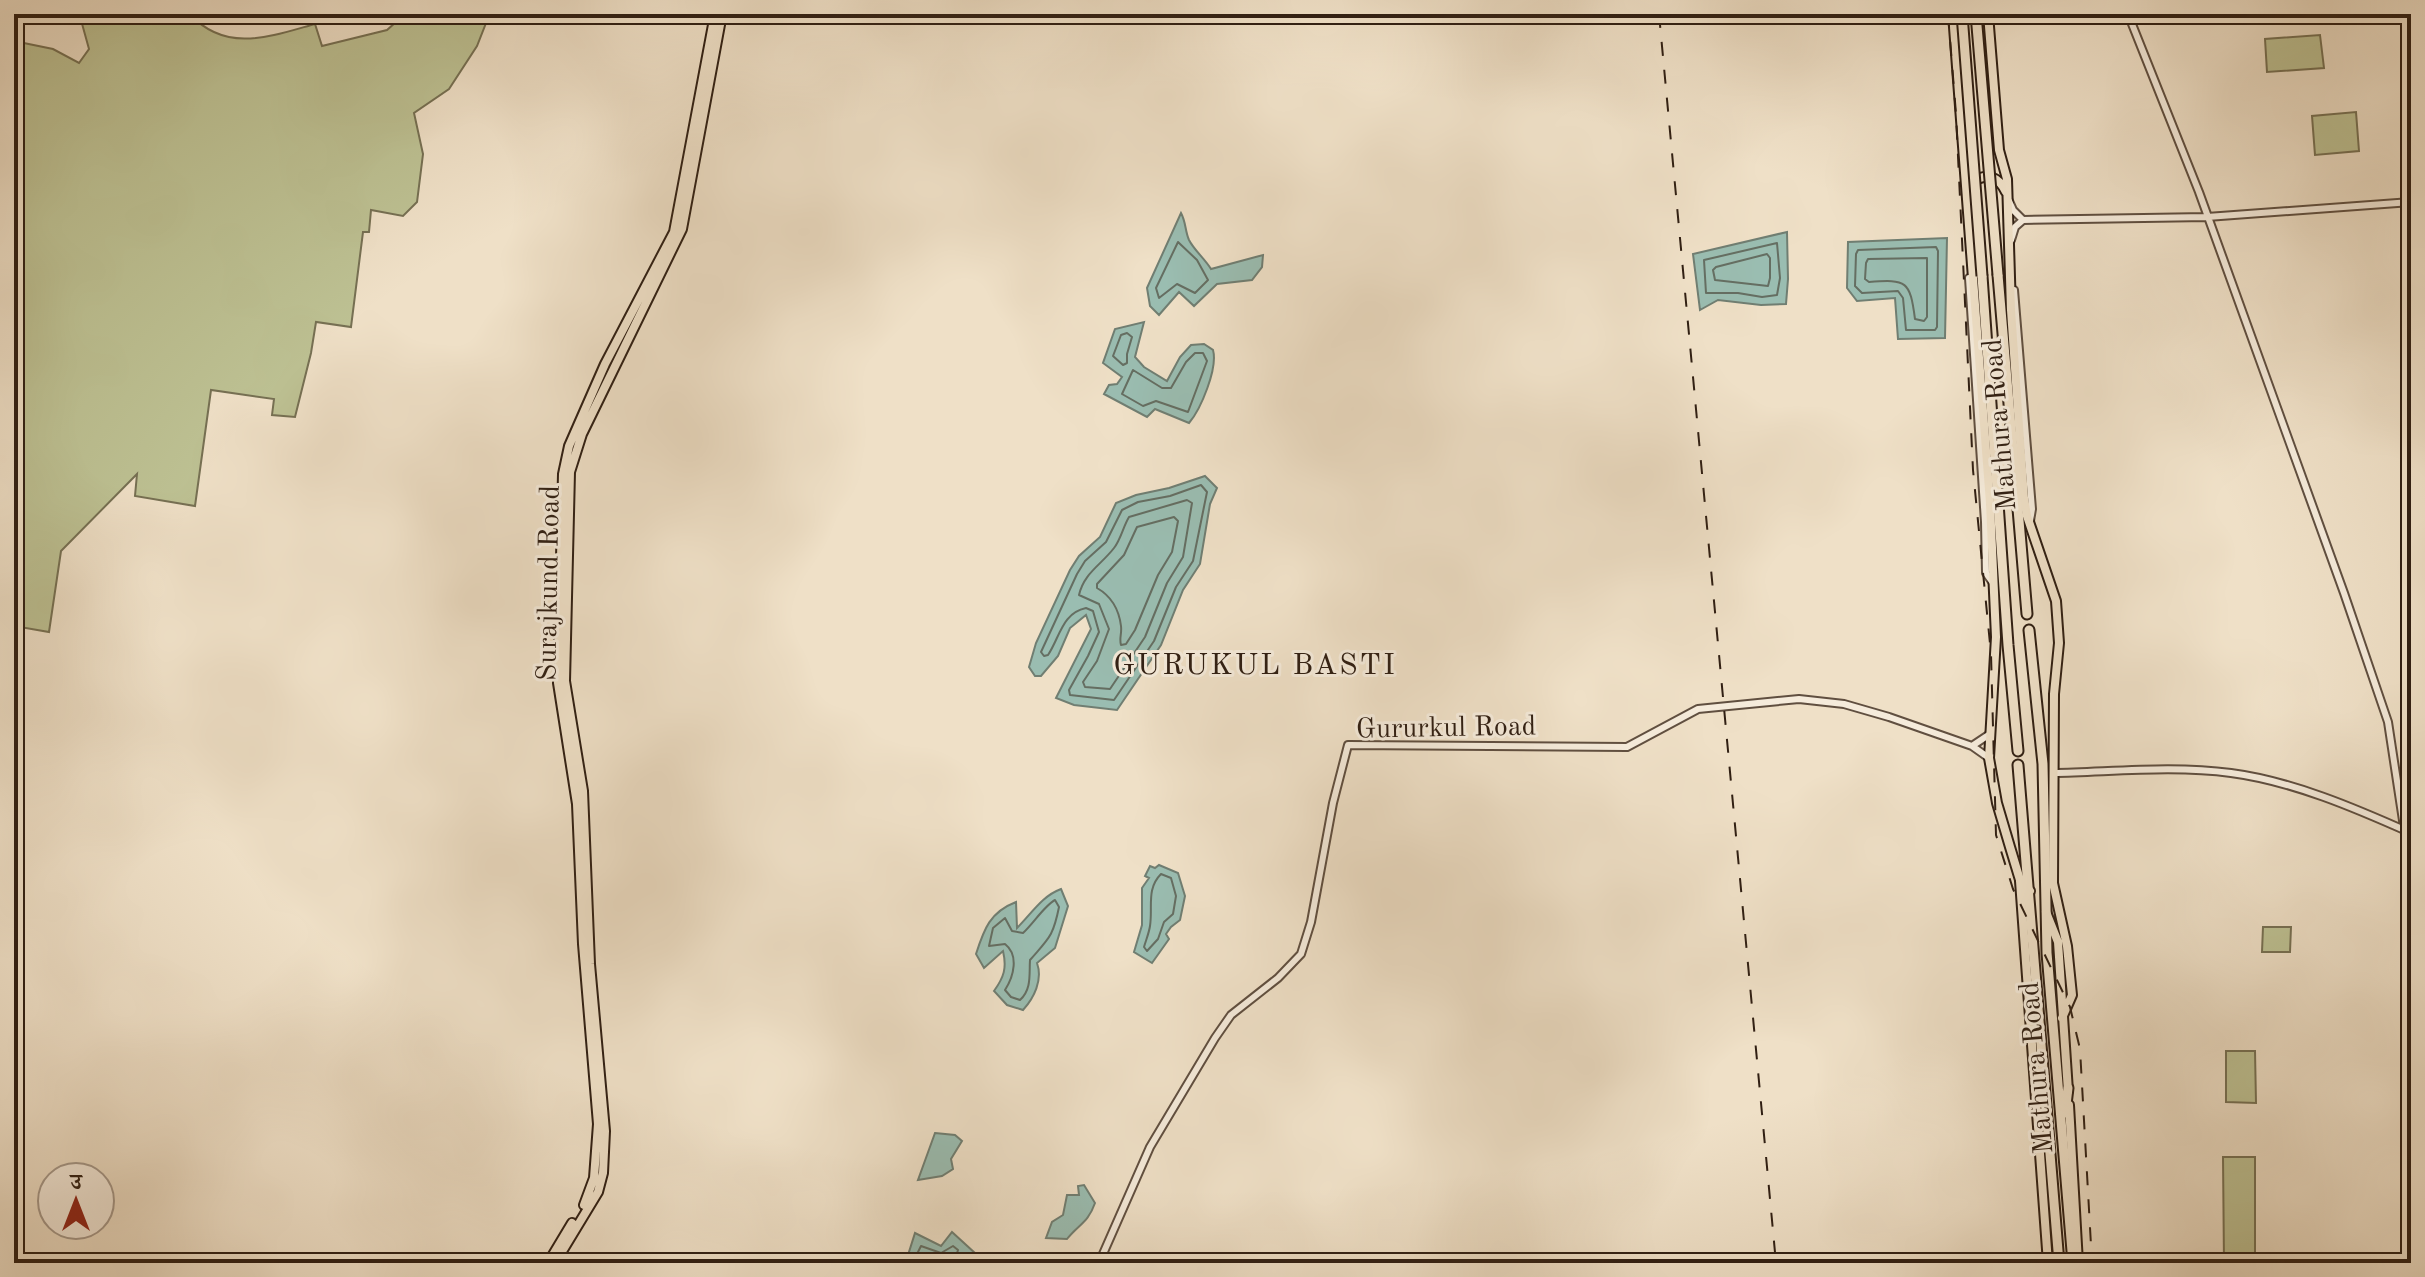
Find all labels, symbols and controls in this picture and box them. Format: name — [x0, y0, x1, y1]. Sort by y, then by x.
street label: Mathura Road — [1980, 337, 2022, 512]
street label: Surajkund Road — [534, 485, 566, 681]
district label: GURUKUL BASTI — [1113, 651, 1397, 681]
street label: Gururkul Road — [1356, 713, 1536, 745]
street label: Mathura Road — [2017, 980, 2059, 1155]
north arrow — [36, 1161, 116, 1241]
text: उ — [68, 1172, 83, 1194]

